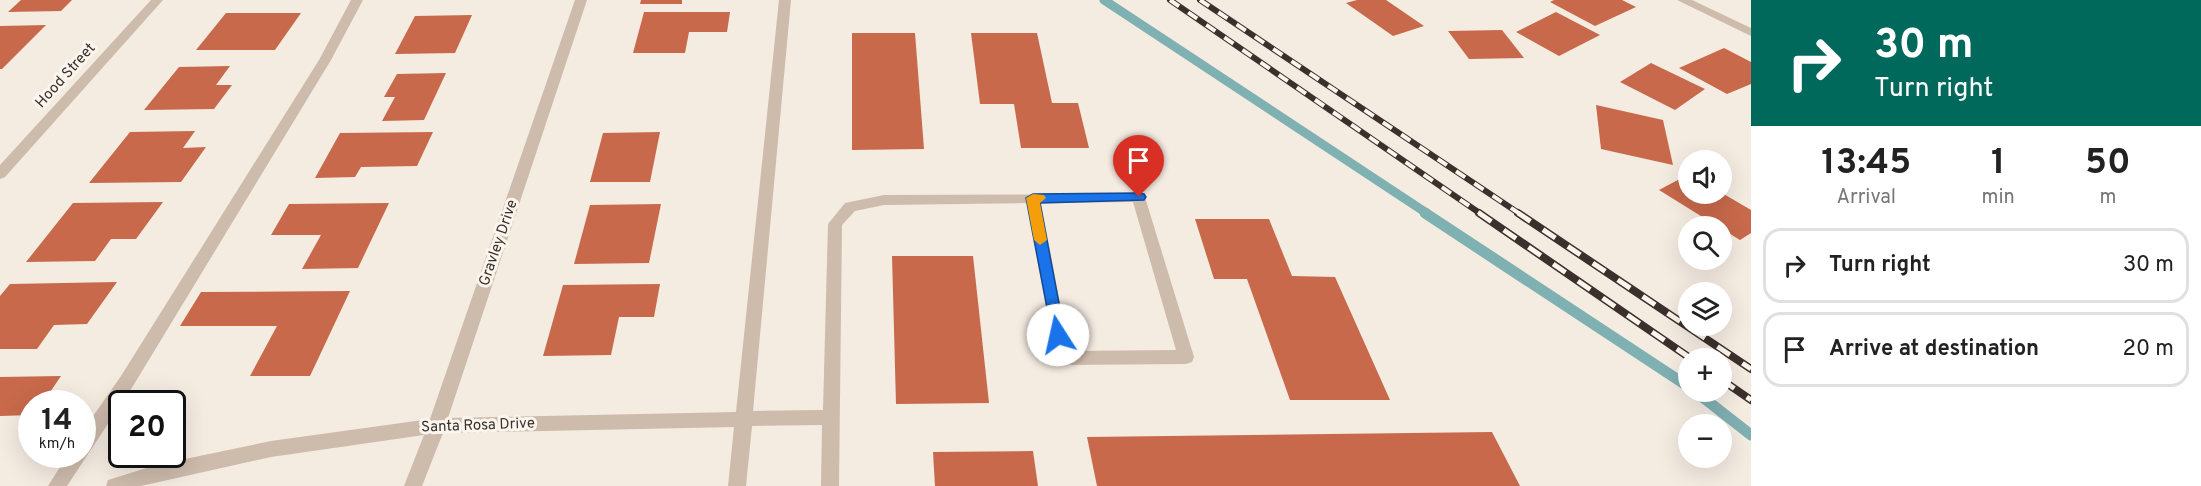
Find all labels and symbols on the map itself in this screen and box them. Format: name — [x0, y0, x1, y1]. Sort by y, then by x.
street label: Hood Street — [32, 40, 100, 112]
pin — [1113, 135, 1164, 197]
street label: Gravley Drive — [475, 197, 523, 289]
position arrow — [1026, 303, 1090, 367]
speed limit sign: 20 — [108, 390, 186, 468]
street label: Santa Rosa Drive — [421, 415, 535, 437]

